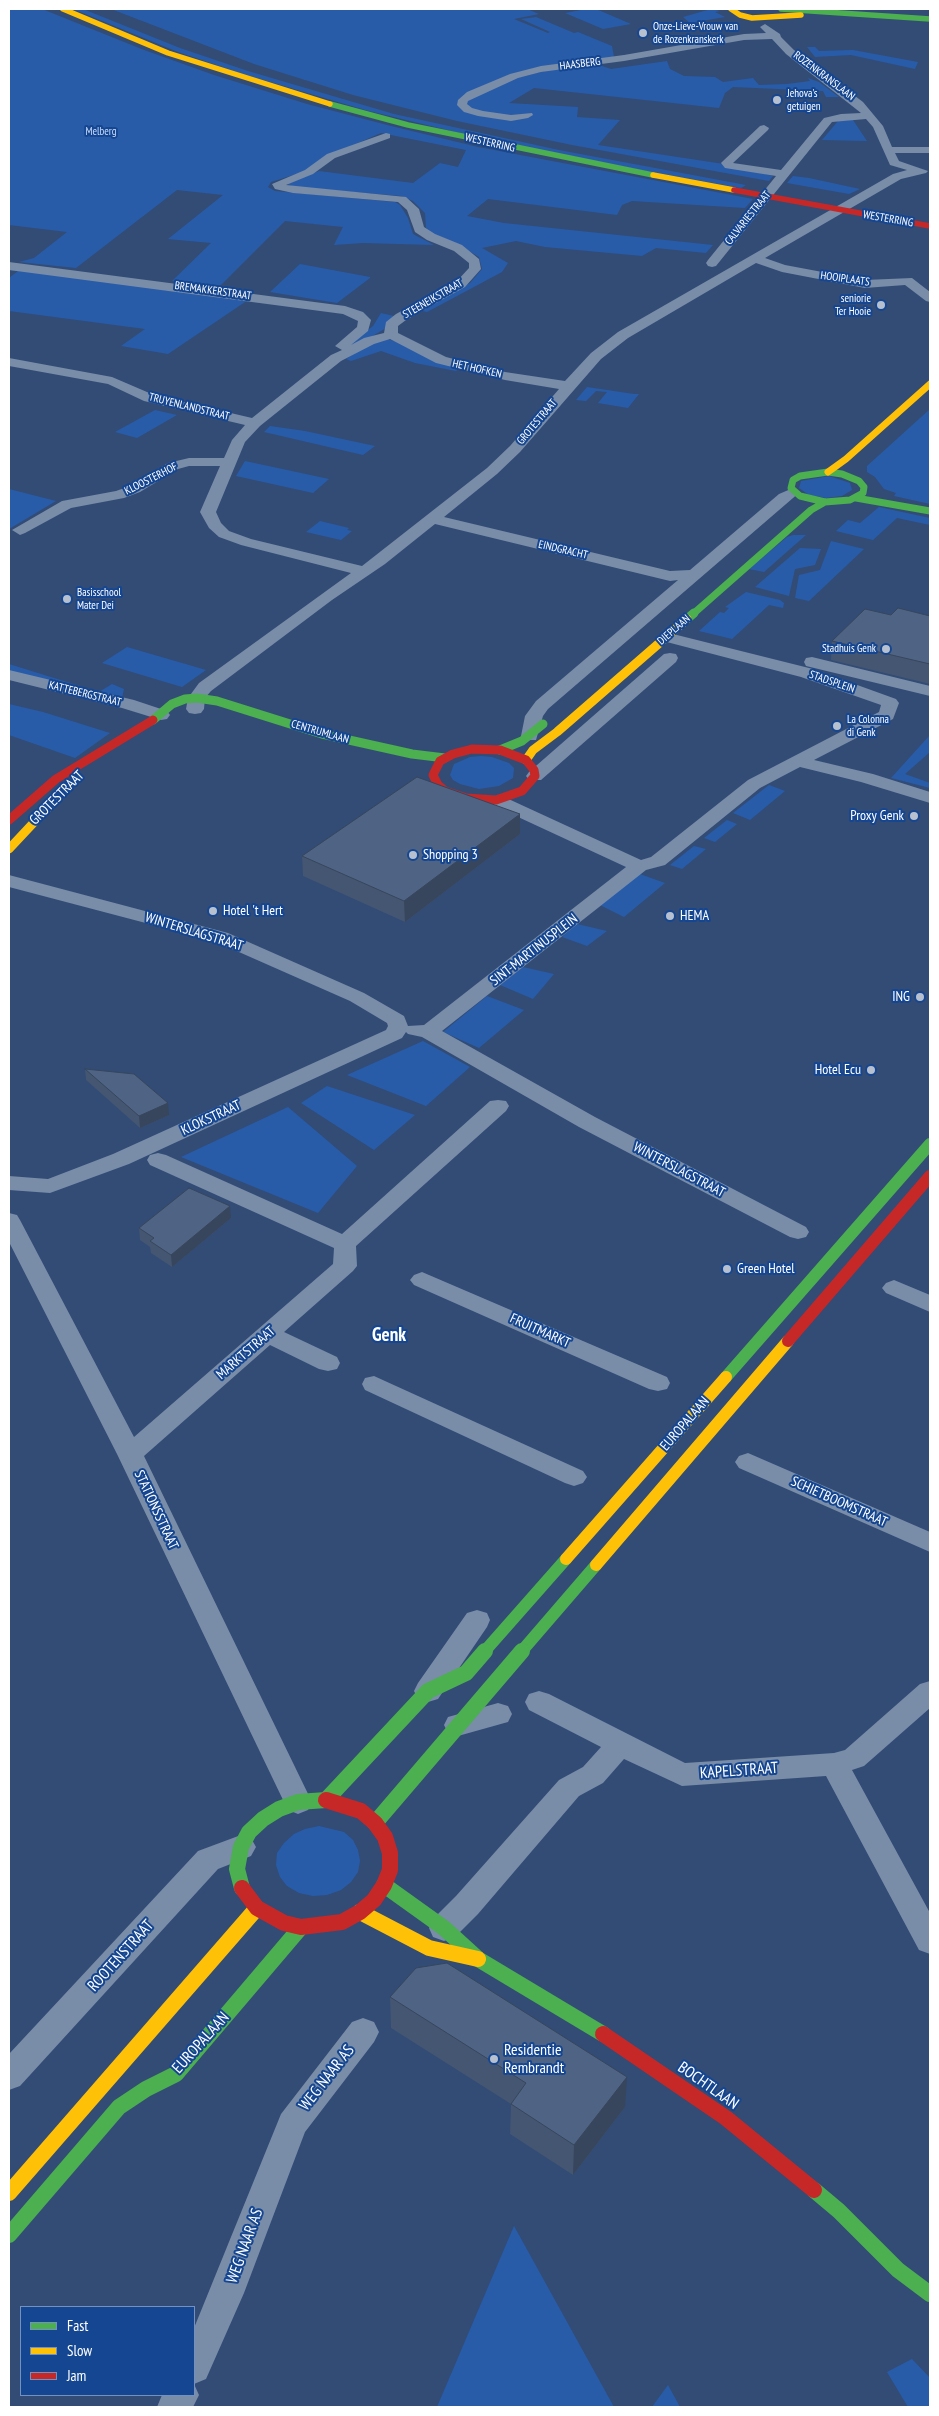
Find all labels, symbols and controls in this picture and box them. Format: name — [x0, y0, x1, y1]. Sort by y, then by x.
place label: Onze-Lieve-Vrouw van de Rozenkranskerk — [653, 20, 738, 46]
marker: Onze-Lieve-Vrouw van de Rozenkranskerk — [637, 27, 649, 39]
street label: ROZENKRANSLAAN — [791, 49, 857, 103]
street label: HAASBERG — [559, 55, 601, 73]
place label: Jehova's getuigen — [787, 87, 821, 113]
marker: Jehova's getuigen — [771, 94, 783, 106]
park label: Melberg — [85, 125, 117, 139]
street label: WESTERRING — [464, 131, 516, 155]
street label: CALVARIESTRAAT — [722, 188, 774, 248]
street label: WESTERRING — [862, 208, 914, 230]
street label: HOOIPLAATS — [820, 269, 870, 289]
street label: STEENEIKSTRAAT — [401, 277, 465, 321]
street label: BREMAKKERSTRAAT — [174, 279, 252, 303]
place label: seniorie Ter Hooie — [835, 292, 871, 318]
marker: seniorie Ter Hooie — [875, 299, 887, 311]
street label: HET HOFKEN — [451, 357, 503, 381]
street label: TRUYENLANDSTRAAT — [147, 391, 231, 423]
street label: GROTESTRAAT — [514, 397, 560, 447]
street label: KLOOSTERHOF — [122, 460, 180, 498]
street label: EINDGRACHT — [537, 538, 589, 562]
place label: Basisschool Mater Dei — [77, 586, 121, 612]
marker: Basisschool Mater Dei — [61, 593, 73, 605]
street label: DIEPLAAN — [655, 612, 693, 648]
place label: Stadhuis Genk — [822, 642, 876, 656]
marker: Stadhuis Genk — [880, 643, 892, 655]
street label: STADSPLEIN — [807, 668, 857, 696]
street label: KATTEBERGSTRAAT — [47, 679, 123, 709]
place label: La Colonna di Genk — [847, 713, 889, 739]
street label: CENTRUMLAAN — [290, 717, 350, 747]
marker: La Colonna di Genk — [831, 720, 843, 732]
street label: GROTESTRAAT — [26, 767, 88, 829]
place label: Proxy Genk — [850, 808, 904, 824]
marker: Proxy Genk — [908, 810, 920, 822]
place label: Shopping 3 — [423, 847, 478, 863]
marker: Shopping 3 — [407, 849, 419, 861]
place label: Hotel 't Hert — [223, 903, 283, 919]
marker: Hotel 't Hert — [207, 905, 219, 917]
place label: HEMA — [680, 908, 709, 924]
street label: WINTERSLAGSTRAAT — [143, 909, 245, 955]
marker: HEMA — [664, 910, 676, 922]
street label: SINT-MARTINUSPLEIN — [487, 911, 581, 989]
place label: ING — [892, 989, 910, 1005]
marker: ING — [914, 991, 926, 1003]
place label: Hotel Ecu — [815, 1062, 861, 1078]
marker: Hotel Ecu — [865, 1064, 877, 1076]
street label: KLOKSTRAAT — [179, 1097, 243, 1139]
street label: WINTERSLAGSTRAAT — [630, 1139, 728, 1201]
place label: Green Hotel — [737, 1261, 795, 1277]
marker: Green Hotel — [721, 1263, 733, 1275]
street label: FRUITMARKT — [507, 1310, 573, 1352]
street label: MARKTSTRAAT — [213, 1323, 279, 1383]
district label: Genk — [372, 1325, 406, 1347]
street label: EUROPALAAN — [657, 1394, 713, 1454]
street label: STATIONSSTRAAT — [130, 1468, 182, 1552]
street label: SCHIETBOOMSTRAAT — [788, 1473, 890, 1531]
street label: KAPELSTRAAT — [699, 1759, 779, 1783]
street label: ROOTENSTRAAT — [84, 1916, 158, 1996]
street label: EUROPALAAN — [169, 2008, 233, 2078]
place label: Residentie Rembrandt — [504, 2040, 564, 2078]
street label: WEG NAAR AS — [295, 2041, 359, 2115]
marker: Residentie Rembrandt — [488, 2053, 500, 2065]
street label: BOCHTLAAN — [674, 2058, 742, 2114]
street label: WEG NAAR AS — [223, 2206, 267, 2286]
legend — [20, 2306, 195, 2396]
text: Fast — [67, 2316, 88, 2335]
text: Slow — [67, 2341, 92, 2360]
text: Jam — [67, 2366, 86, 2385]

